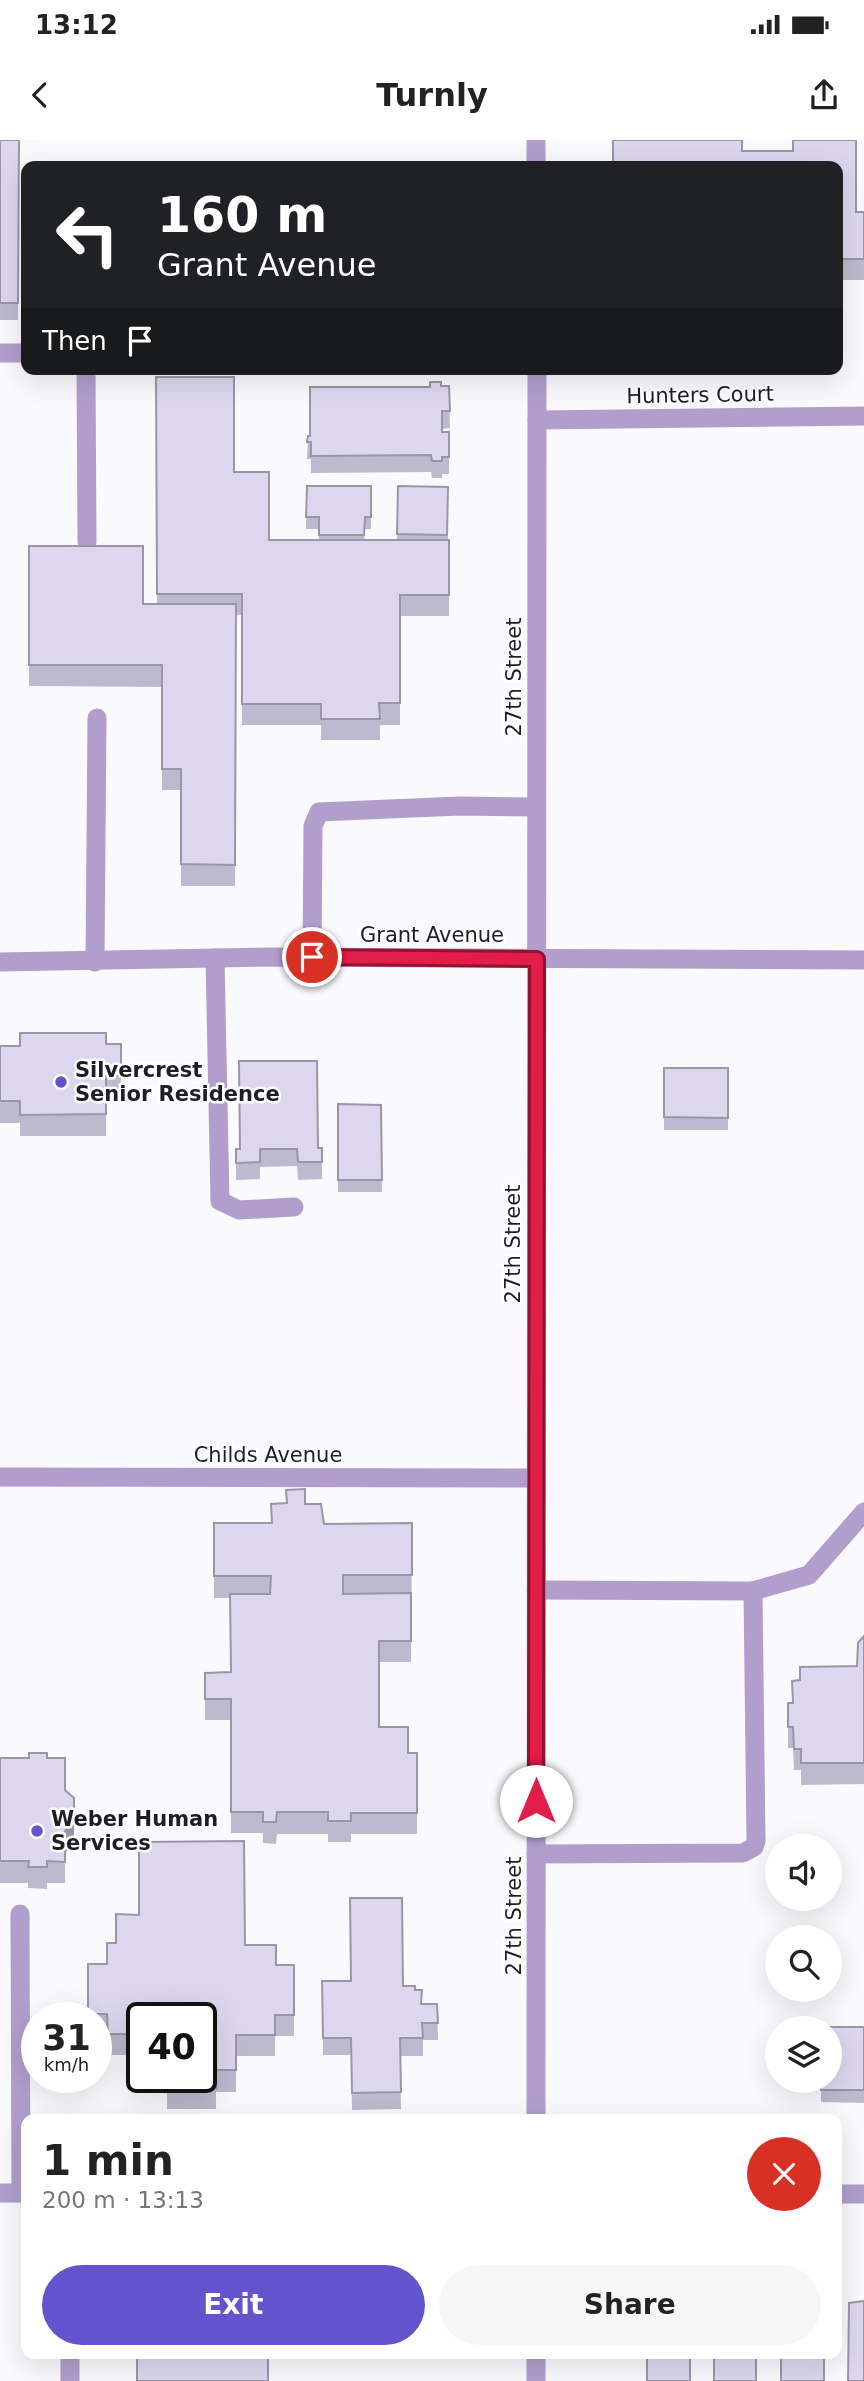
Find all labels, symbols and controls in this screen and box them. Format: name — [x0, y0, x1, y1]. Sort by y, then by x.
text: 13:12 — [35, 10, 118, 40]
icon: back — [21, 76, 59, 114]
text: Turnly — [376, 76, 488, 114]
icon: share — [805, 76, 843, 114]
text: 160 m — [157, 187, 327, 244]
icon: left — [42, 189, 133, 280]
text: Grant Avenue — [157, 246, 376, 284]
icon: arrive — [121, 322, 159, 360]
text: Then — [42, 326, 107, 356]
street label: Hunters Court — [626, 382, 774, 408]
street label: 27th Street — [502, 618, 526, 736]
street label: Grant Avenue — [360, 923, 504, 947]
pin — [282, 927, 342, 987]
icon: arrive — [293, 938, 331, 976]
place label: Silvercrest Senior Residence — [75, 1058, 280, 1106]
marker: Silvercrest Senior Residence — [53, 1074, 69, 1090]
street label: 27th Street — [501, 1185, 525, 1303]
street label: Childs Avenue — [194, 1443, 342, 1467]
position arrow — [499, 1764, 573, 1838]
place label: Weber Human Services — [51, 1807, 218, 1855]
marker: Weber Human Services — [29, 1823, 45, 1839]
map controls — [765, 1834, 842, 2093]
button: sound — [765, 1834, 842, 1911]
street label: 27th Street — [502, 1857, 526, 1975]
button: search — [765, 1925, 842, 2002]
speed limit sign: 40 — [126, 2002, 217, 2093]
button: layers — [765, 2016, 842, 2093]
text: 31 — [42, 2018, 91, 2058]
text: km/h — [44, 2054, 89, 2075]
text: 1 min — [42, 2136, 174, 2185]
button: close — [747, 2137, 821, 2211]
text: 200 m · 13:13 — [42, 2187, 204, 2213]
button: Exit — [42, 2265, 425, 2345]
button: Share — [439, 2265, 821, 2345]

